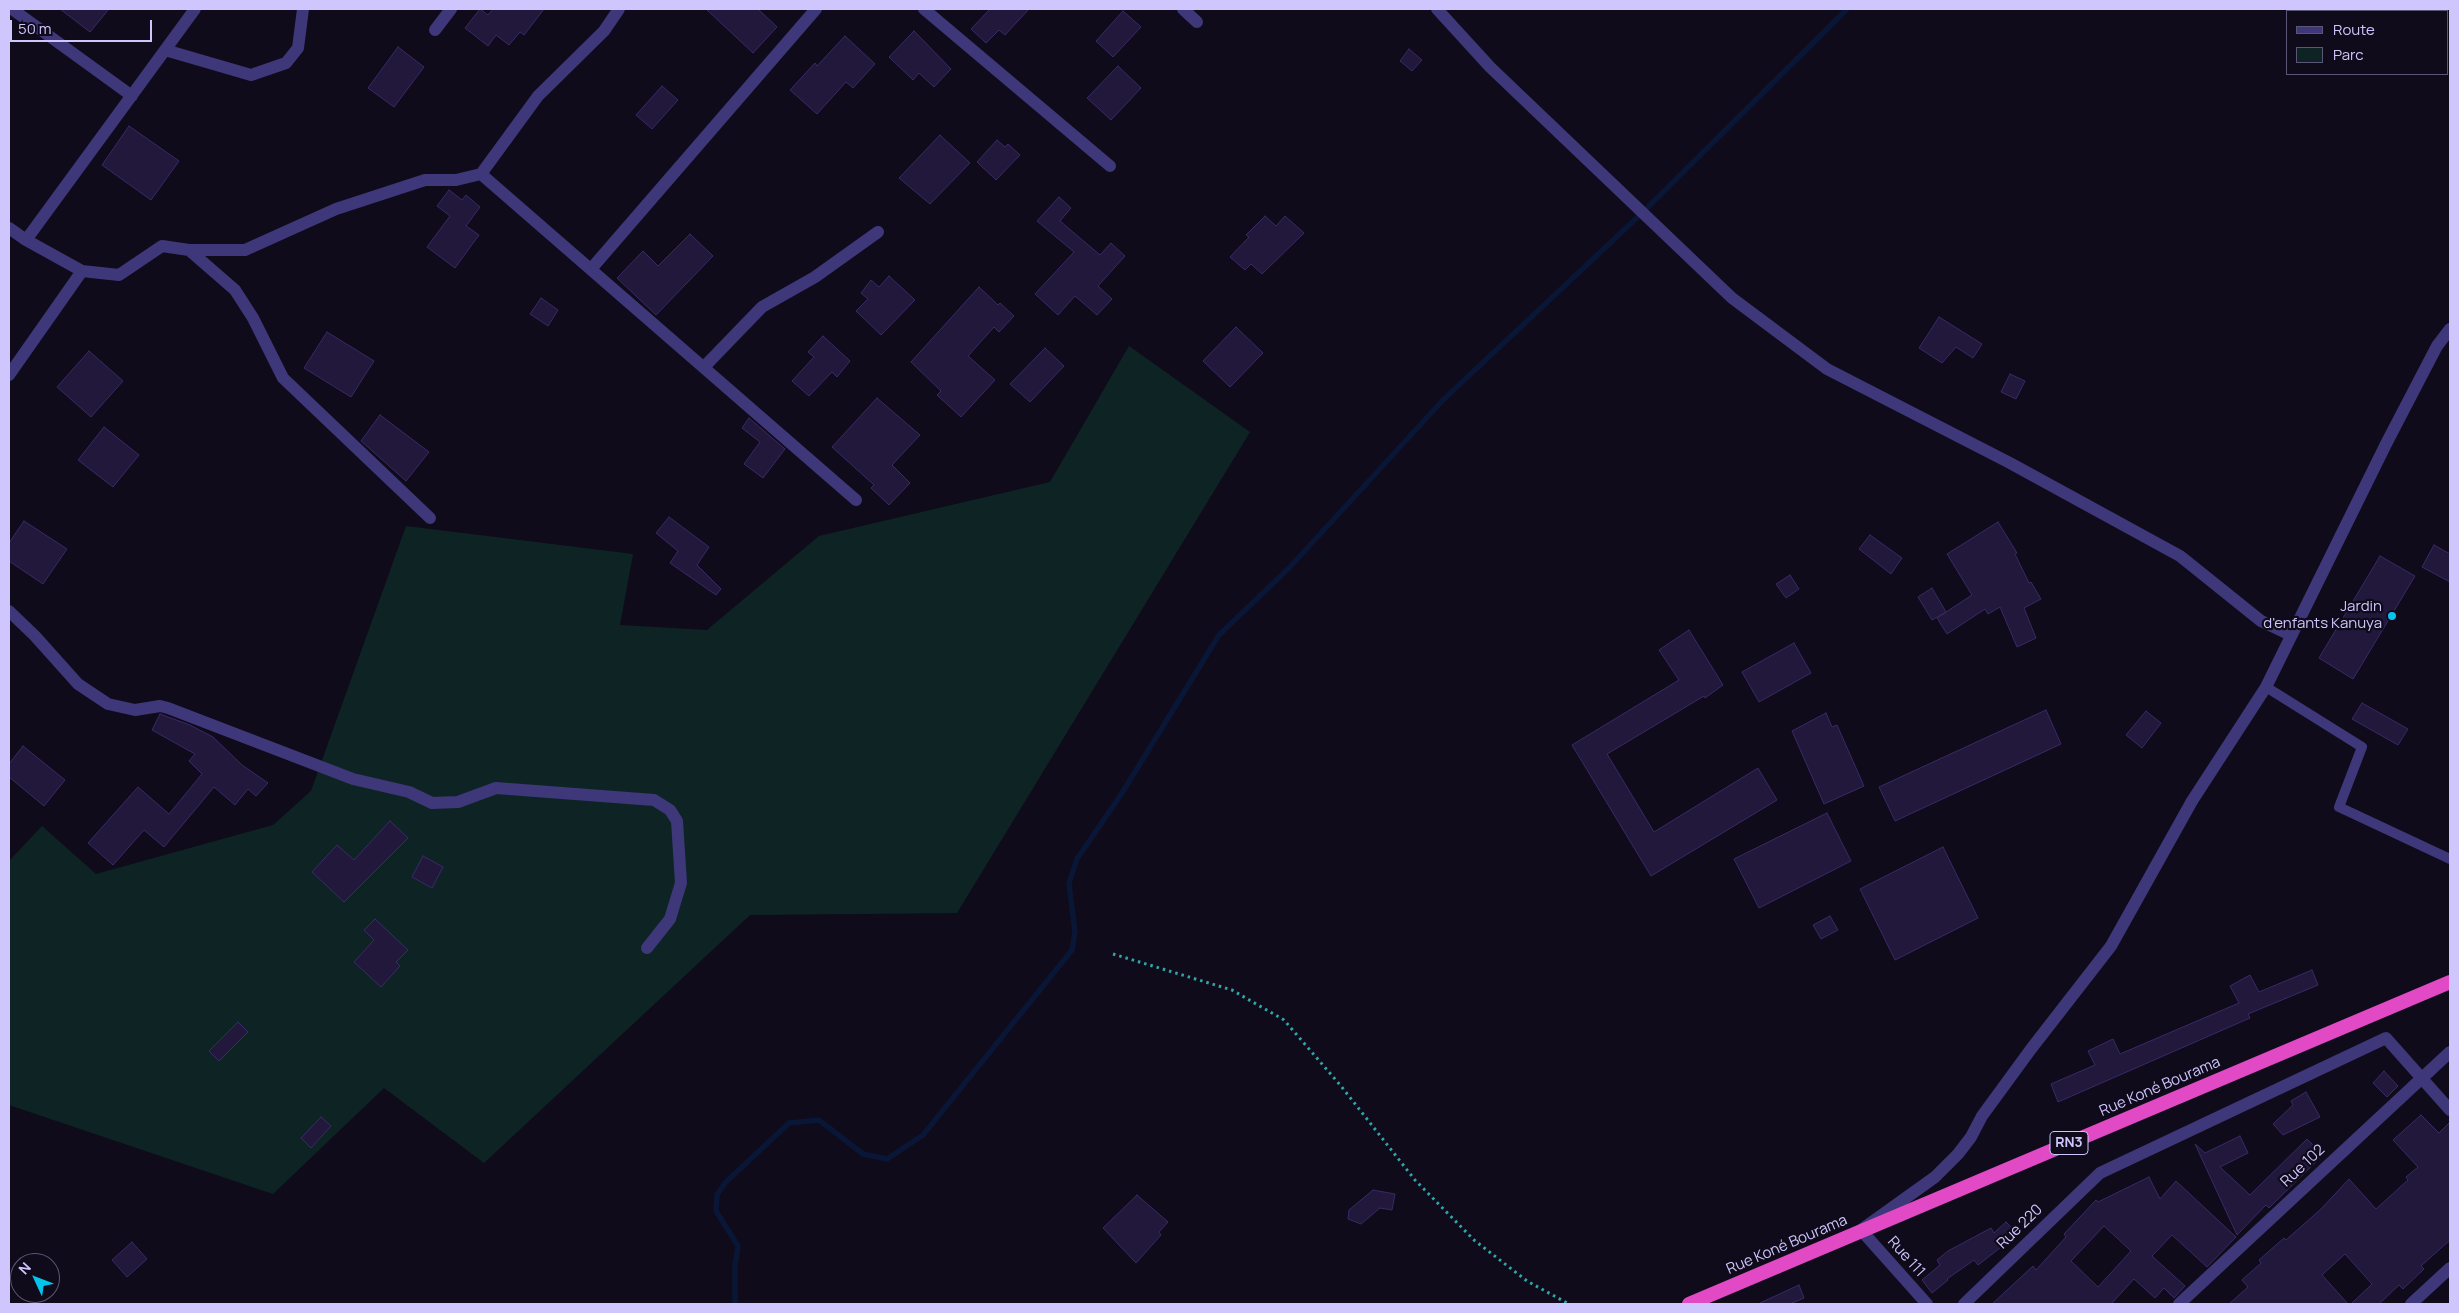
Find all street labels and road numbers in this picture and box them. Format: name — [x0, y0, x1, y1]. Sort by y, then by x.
street label: Rue Koné Bourama — [2097, 1053, 2223, 1121]
road number: RN3 — [2050, 1132, 2088, 1154]
street label: Rue 102 — [2277, 1141, 2329, 1191]
street label: Rue 220 — [1993, 1201, 2047, 1253]
street label: Rue Koné Bourama — [1724, 1211, 1850, 1279]
street label: Rue 111 — [1883, 1233, 1929, 1281]

